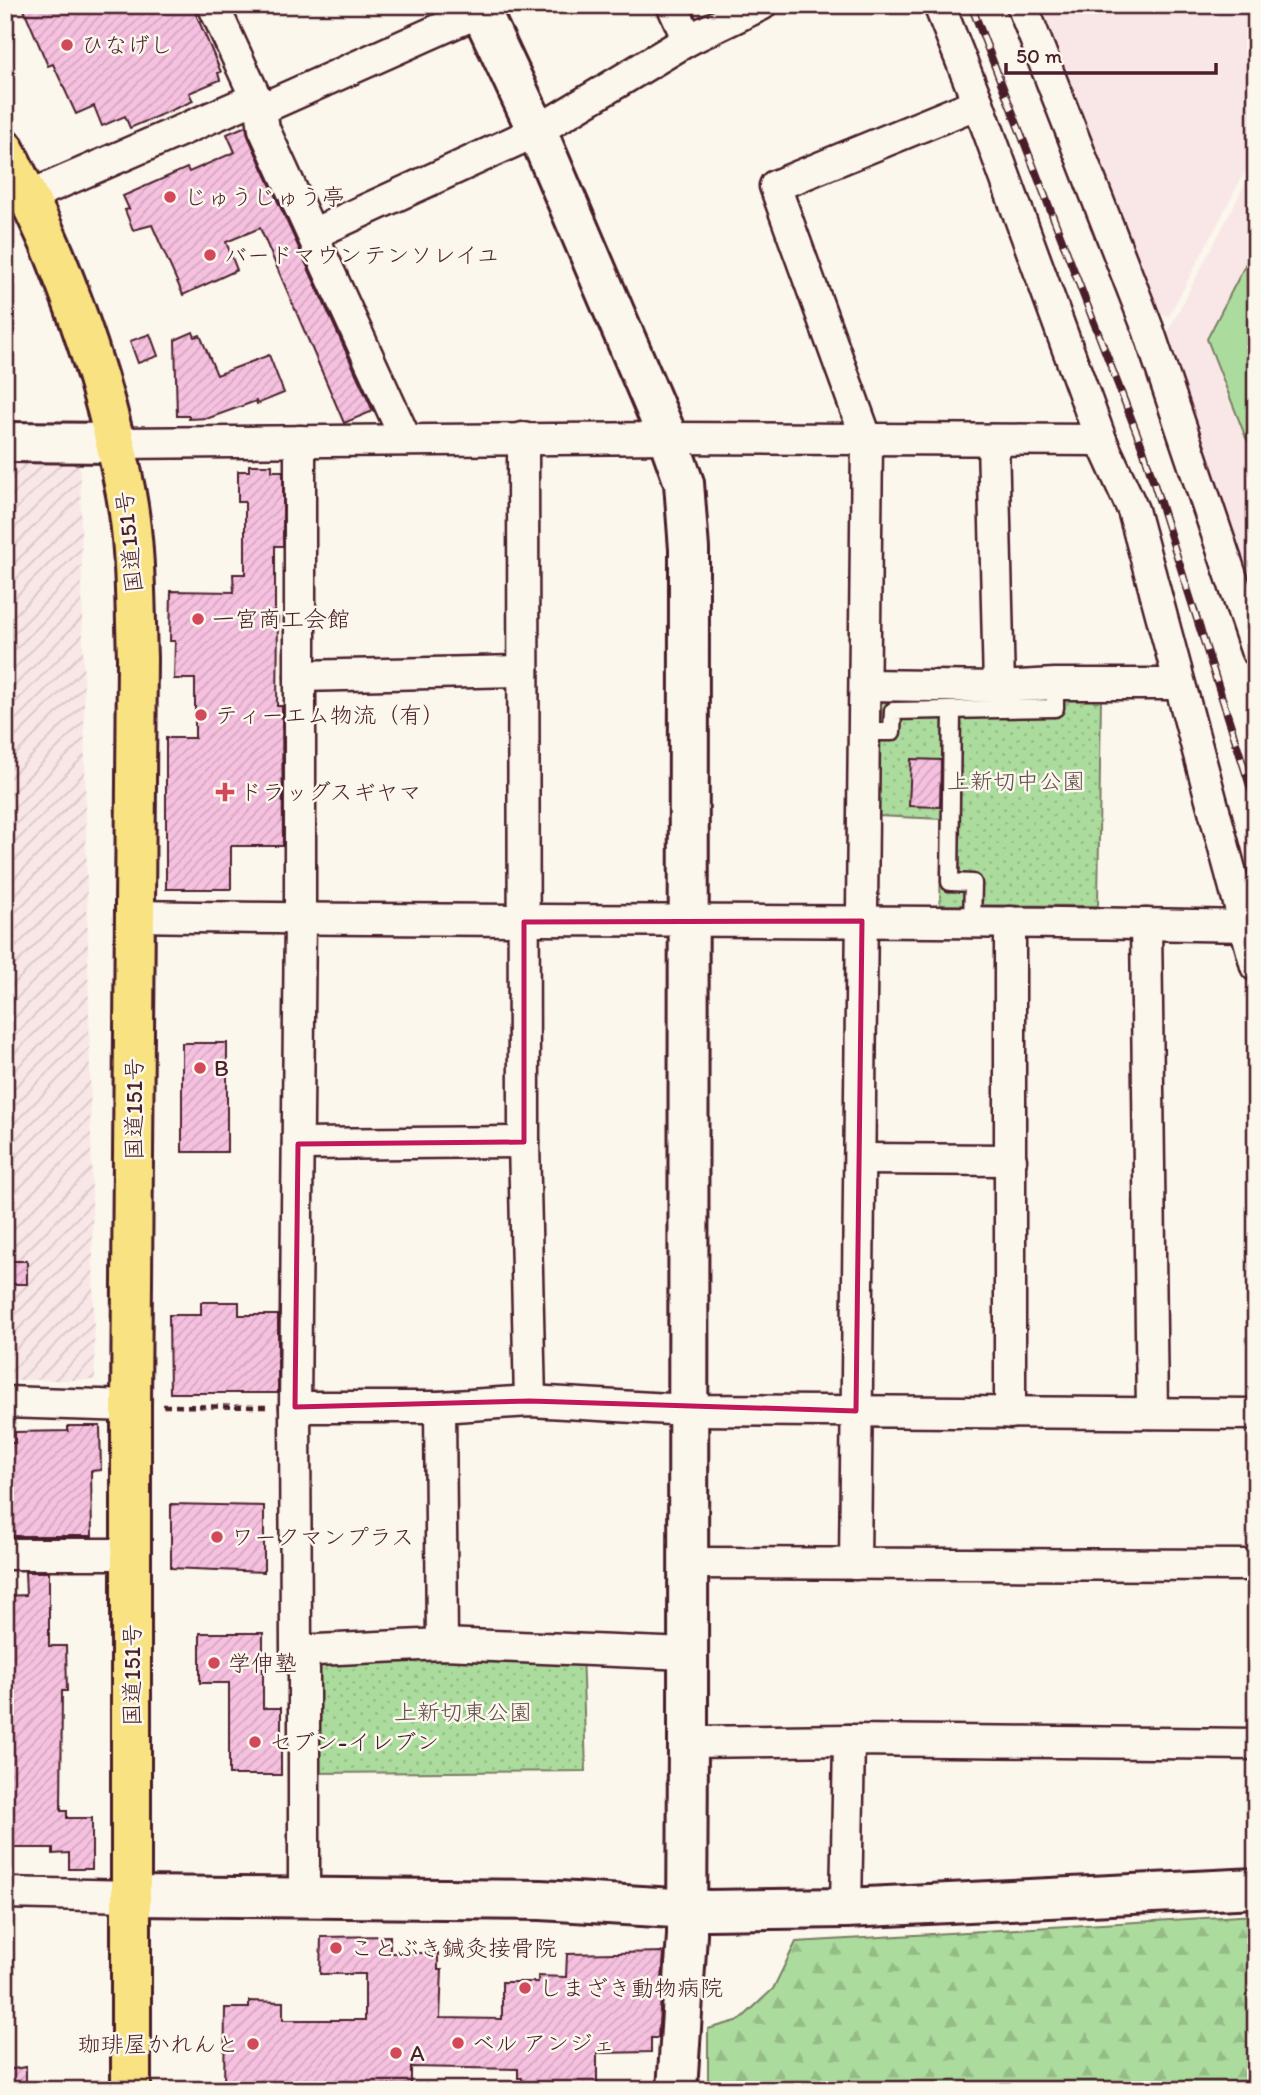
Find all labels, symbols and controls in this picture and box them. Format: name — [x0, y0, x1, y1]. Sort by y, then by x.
place label: ひなげし — [81, 31, 173, 59]
scale bar — [1006, 32, 1216, 76]
marker: ひなげし — [59, 37, 75, 53]
text: 50 m — [1016, 43, 1063, 68]
place label: じゅうじゅう亭 — [184, 183, 345, 211]
marker: じゅうじゅう亭 — [162, 189, 178, 205]
place label: バードマウンテンソレイユ — [224, 241, 500, 269]
marker: バードマウンテンソレイユ — [202, 247, 218, 263]
street label: 国道151号 — [110, 490, 148, 594]
place label: 一宮商工会館 — [212, 605, 350, 633]
marker: 一宮商工会館 — [190, 611, 206, 627]
place label: ティーエム物流（有） — [215, 701, 445, 729]
marker: ティーエム物流（有） — [193, 707, 209, 723]
park label: 上新切中公園 — [947, 767, 1085, 795]
place label: ドラッグスギヤマ — [239, 778, 422, 806]
marker: ドラッグスギヤマ — [217, 784, 233, 800]
place label: B — [214, 1054, 229, 1082]
street label: 国道151号 — [120, 1058, 148, 1160]
marker: B — [192, 1060, 208, 1076]
place label: ワークマンプラス — [231, 1523, 414, 1551]
marker: ワークマンプラス — [209, 1529, 225, 1545]
street label: 国道151号 — [118, 1624, 146, 1726]
place label: 学伸塾 — [228, 1649, 297, 1677]
marker: 学伸塾 — [206, 1655, 222, 1671]
park label: 上新切東公園 — [394, 1698, 532, 1726]
place label: セブン-イレブン — [269, 1728, 439, 1756]
marker: セブン-イレブン — [247, 1734, 263, 1750]
place label: ことぶき鍼灸接骨院 — [350, 1934, 557, 1962]
marker: ことぶき鍼灸接骨院 — [328, 1940, 344, 1956]
place label: しまざき動物病院 — [539, 1974, 723, 2002]
marker: しまざき動物病院 — [517, 1980, 533, 1996]
place label: ベル アンジェ — [472, 2029, 615, 2057]
place label: 珈琲屋かれんと — [78, 2030, 239, 2058]
marker: ベル アンジェ — [450, 2035, 466, 2051]
marker: 珈琲屋かれんと — [245, 2036, 261, 2052]
place label: A — [410, 2039, 425, 2067]
marker: A — [388, 2045, 404, 2061]

